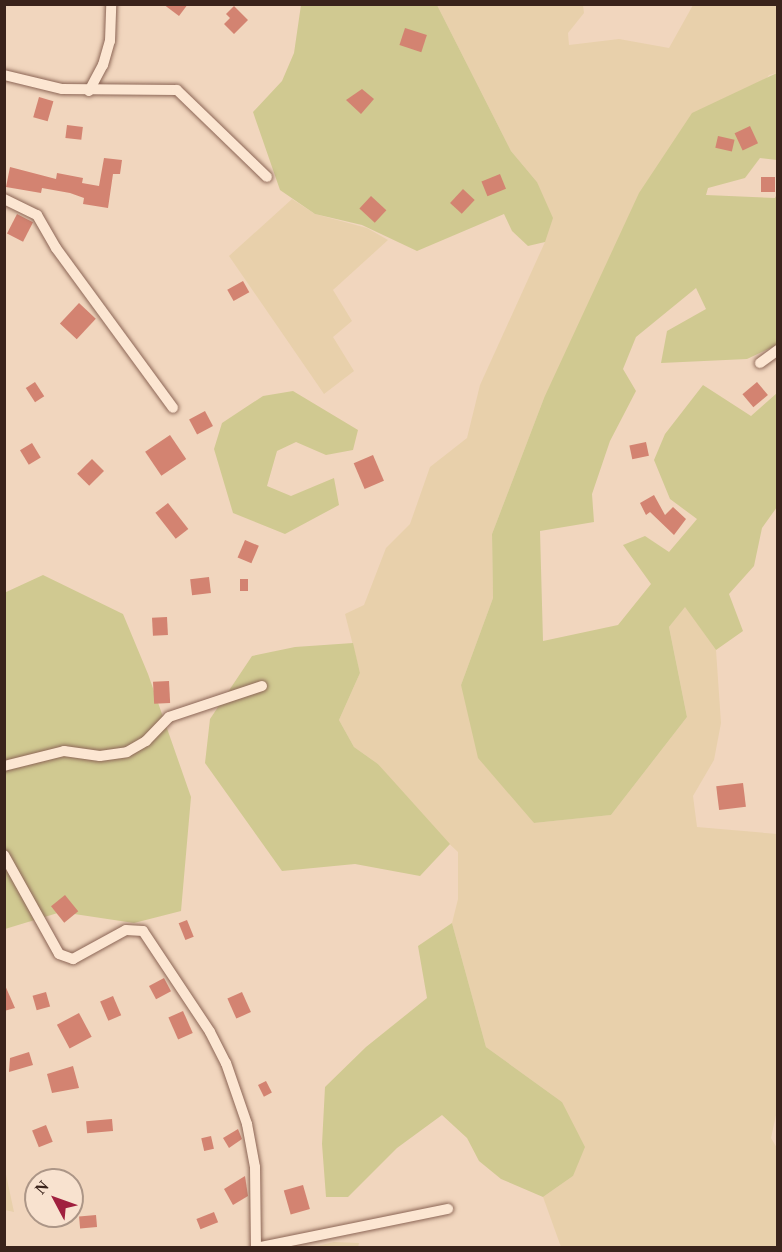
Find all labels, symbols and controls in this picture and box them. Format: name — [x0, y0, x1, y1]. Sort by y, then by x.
north arrow — [24, 1168, 84, 1228]
text: N — [31, 1177, 52, 1197]

